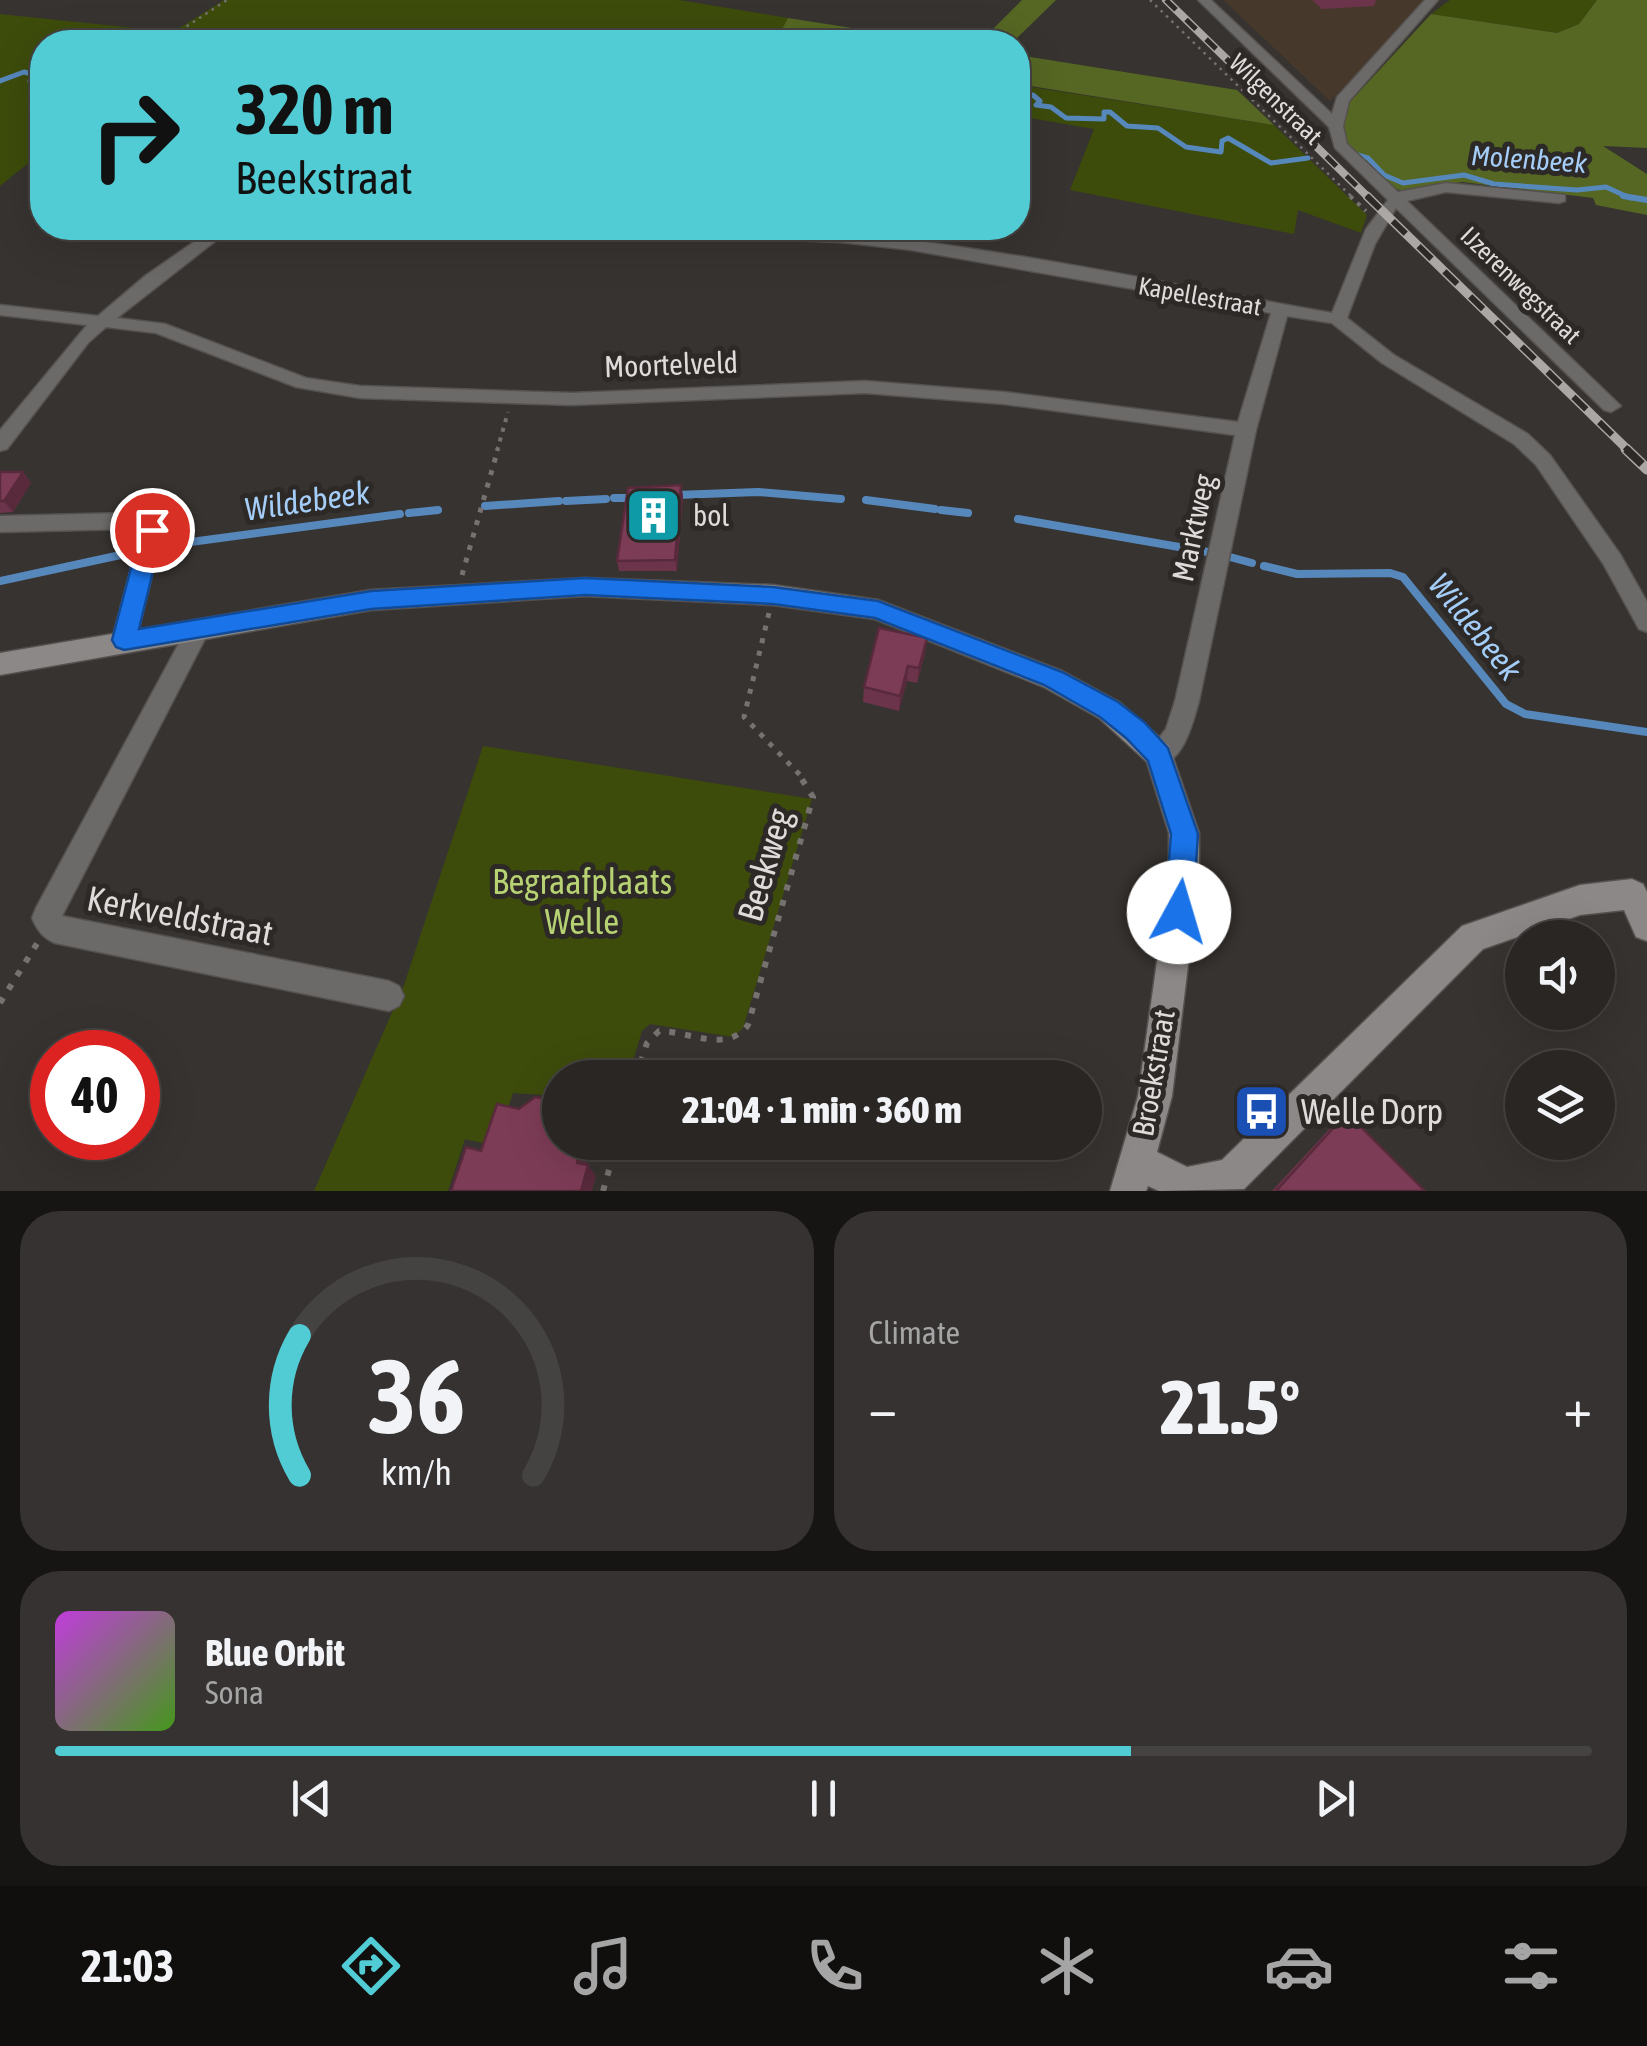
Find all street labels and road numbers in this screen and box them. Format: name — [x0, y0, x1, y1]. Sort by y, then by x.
street label: Wilgenstraat — [1224, 48, 1328, 150]
street label: IJzerenwegstraat — [1455, 221, 1587, 349]
street label: Kapellestraat — [1136, 271, 1264, 321]
street label: Moortelveld — [603, 345, 739, 383]
street label: Marktweg — [1165, 471, 1221, 585]
street label: Beekweg — [729, 804, 799, 926]
street label: Kerkveldstraat — [84, 877, 276, 953]
street label: Broekstraat — [1125, 1007, 1181, 1139]

